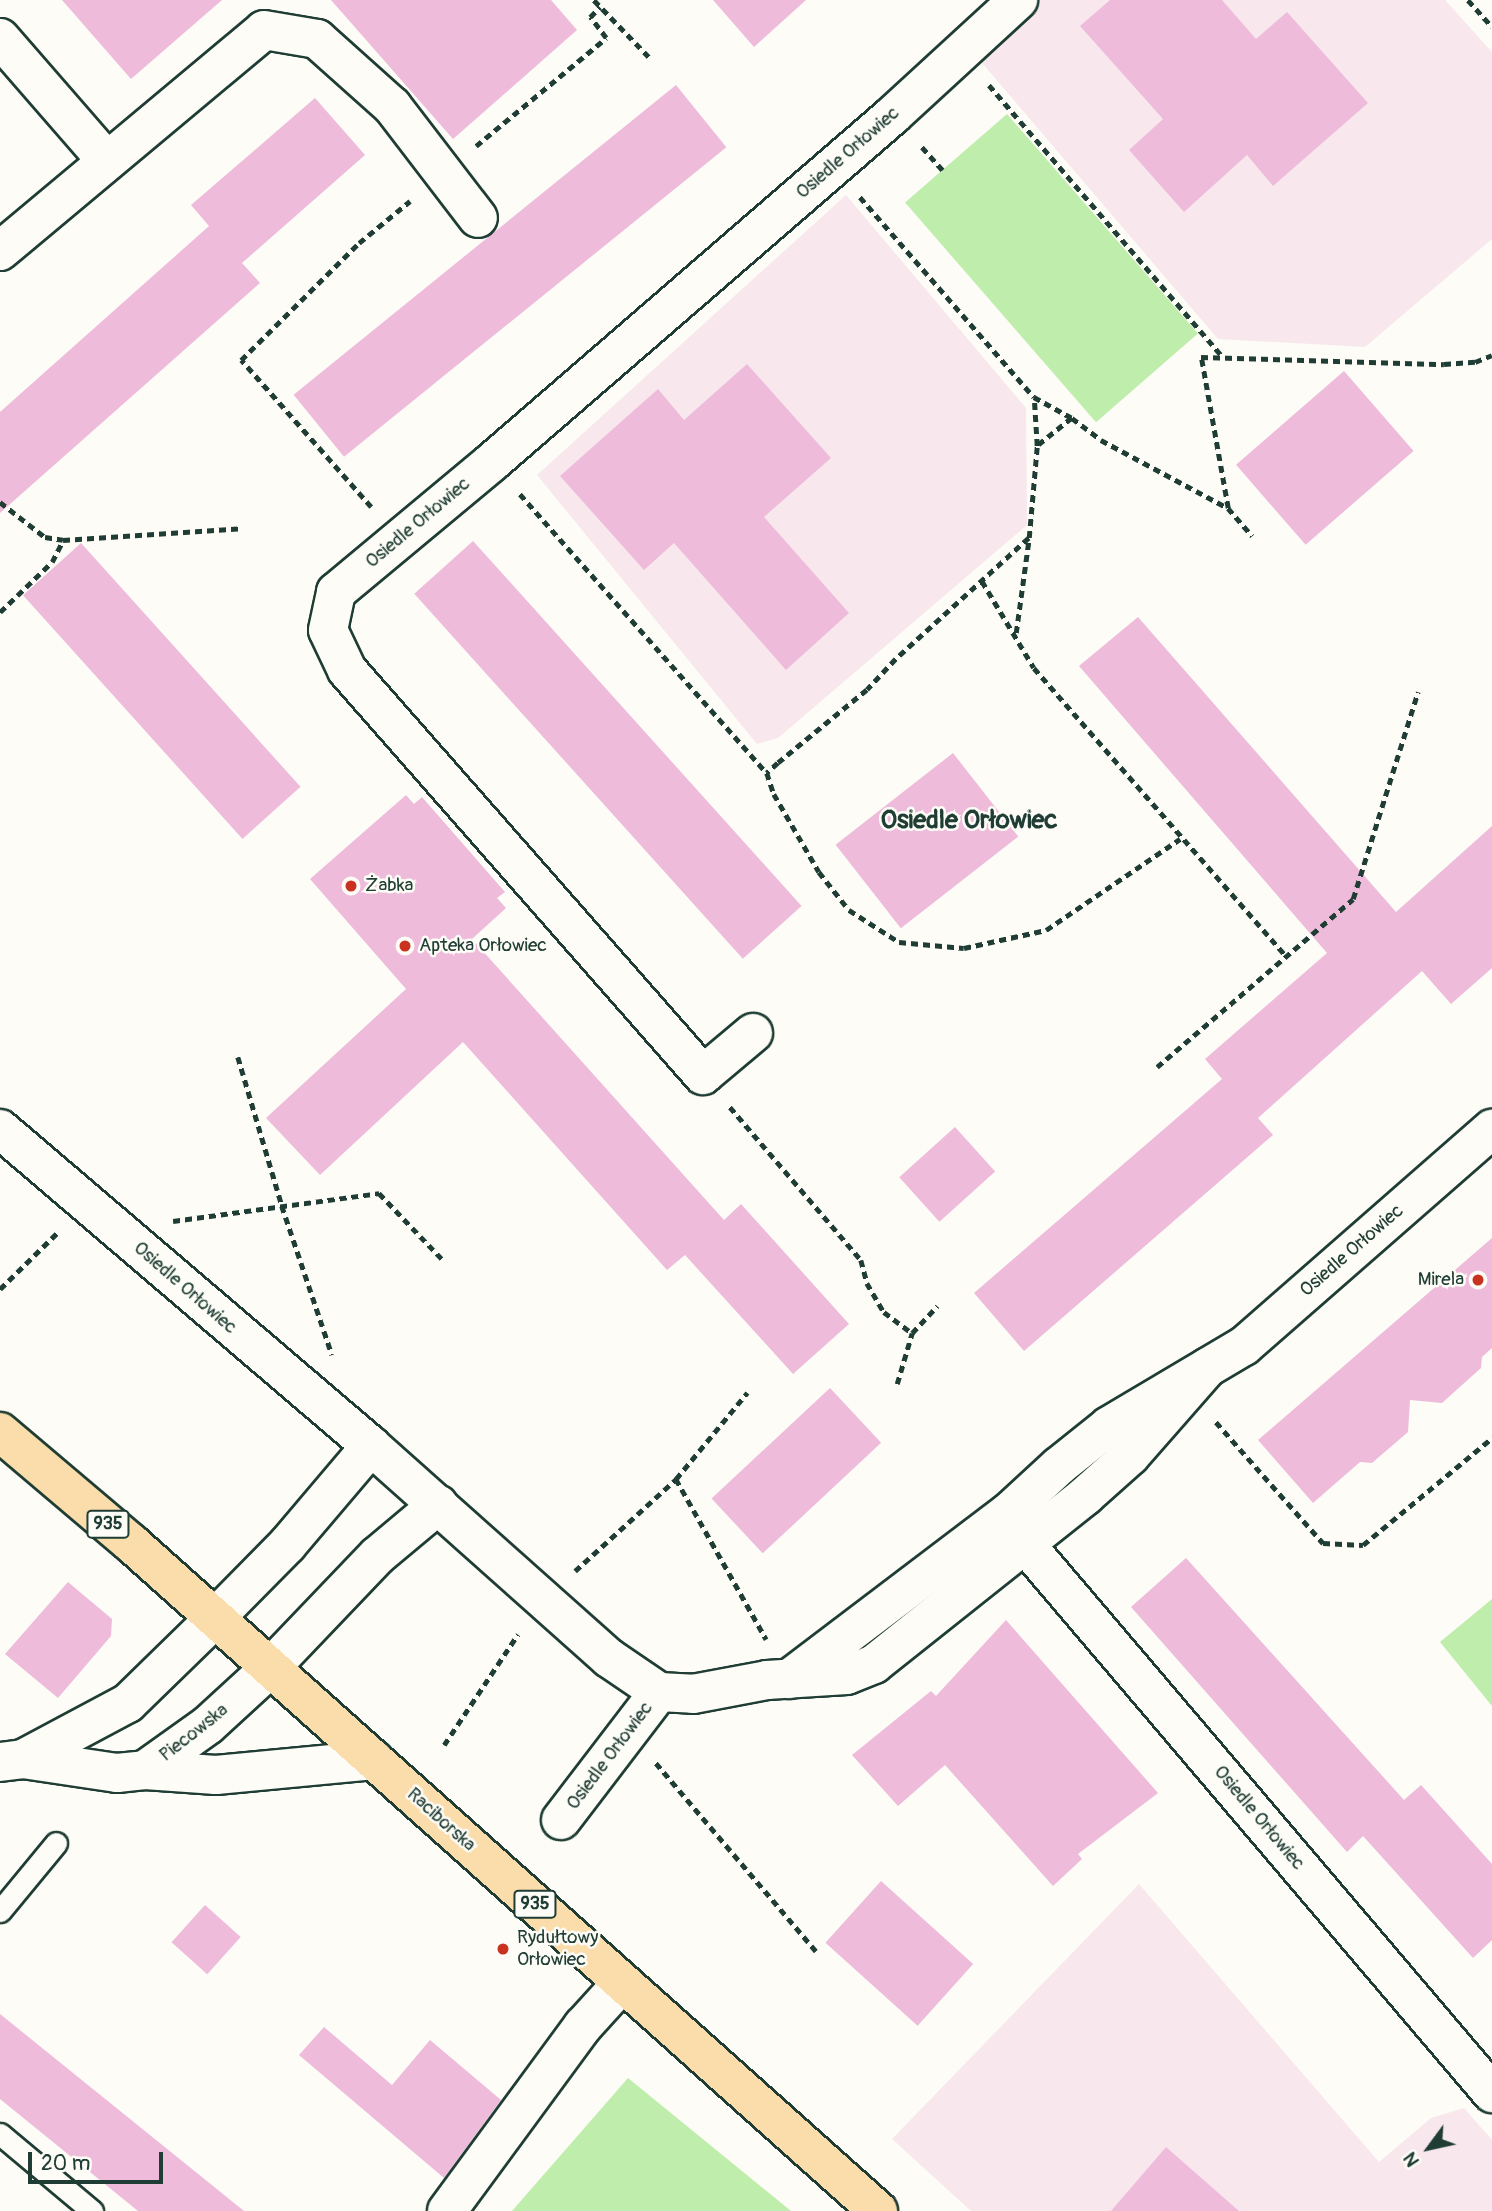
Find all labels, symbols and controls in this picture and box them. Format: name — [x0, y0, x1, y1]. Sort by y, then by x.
street label: Osiedle Orłowiec — [792, 102, 904, 204]
street label: Osiedle Orłowiec — [361, 473, 475, 573]
district label: Osiedle Orłowiec — [880, 805, 1058, 837]
place label: Żabka — [365, 875, 413, 897]
marker: Żabka — [343, 878, 359, 894]
place label: Apteka Orłowiec — [419, 935, 547, 957]
marker: Apteka Orłowiec — [397, 938, 413, 954]
street label: Osiedle Orłowiec — [1296, 1200, 1408, 1302]
street label: Osiedle Orłowiec — [129, 1237, 241, 1339]
place label: Mirela — [1418, 1269, 1464, 1291]
marker: Mirela — [1470, 1272, 1486, 1288]
road number: 935 — [85, 1510, 131, 1539]
street label: Osiedle Orłowiec — [562, 1697, 658, 1815]
street label: Piecowska — [155, 1699, 233, 1767]
street label: Osiedle Orłowiec — [1209, 1761, 1309, 1875]
street label: Raciborska — [402, 1783, 480, 1857]
road number: 935 — [512, 1890, 558, 1918]
place label: Rydułtowy Orłowiec — [517, 1927, 598, 1971]
marker: Rydułtowy Orłowiec — [495, 1941, 511, 1957]
north arrow — [1394, 2113, 1464, 2183]
scale bar — [32, 2138, 166, 2182]
text: N — [1398, 2148, 1425, 2171]
text: 20 m — [41, 2150, 90, 2177]

